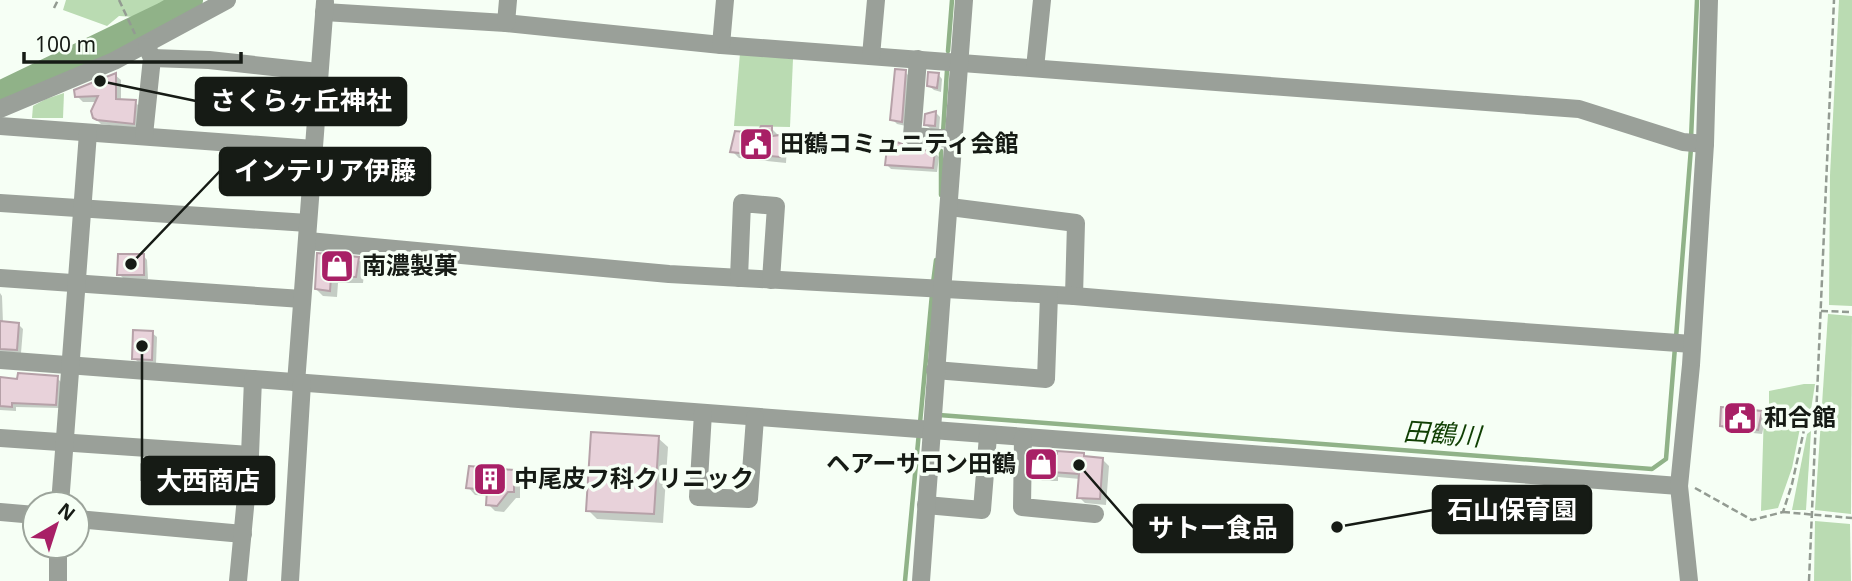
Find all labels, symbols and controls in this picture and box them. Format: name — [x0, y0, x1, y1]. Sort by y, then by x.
scale bar — [24, 21, 242, 65]
text: 100 m — [35, 30, 96, 58]
callout: さくらヶ丘神社 — [196, 78, 406, 125]
text: さくらヶ丘神社 — [210, 82, 392, 118]
public building icon: 田鶴コミュニティ会館 — [737, 125, 775, 163]
place label: 田鶴コミュニティ会館 — [780, 126, 1019, 159]
callout: インテリア伊藤 — [220, 148, 430, 195]
text: インテリア伊藤 — [234, 152, 416, 188]
shop icon: 南濃製菓 — [318, 247, 356, 285]
place label: 南濃製菓 — [362, 248, 458, 281]
public building icon: 和合館 — [1721, 399, 1759, 437]
place label: 和合館 — [1764, 400, 1836, 433]
water label: 田鶴川 — [1402, 412, 1485, 454]
shop icon: ヘアーサロン田鶴 — [1022, 445, 1060, 483]
place label: ヘアーサロン田鶴 — [826, 446, 1016, 479]
callout: 大西商店 — [142, 457, 274, 504]
building icon: 中尾皮フ科クリニック — [471, 460, 509, 498]
place label: 中尾皮フ科クリニック — [514, 461, 754, 494]
text: 大西商店 — [156, 462, 260, 498]
callout: 石山保育園 — [1433, 486, 1591, 533]
north arrow — [21, 490, 91, 560]
text: 石山保育園 — [1447, 491, 1577, 527]
text: N — [53, 497, 81, 527]
callout: サトー食品 — [1134, 505, 1292, 552]
text: サトー食品 — [1148, 509, 1278, 545]

